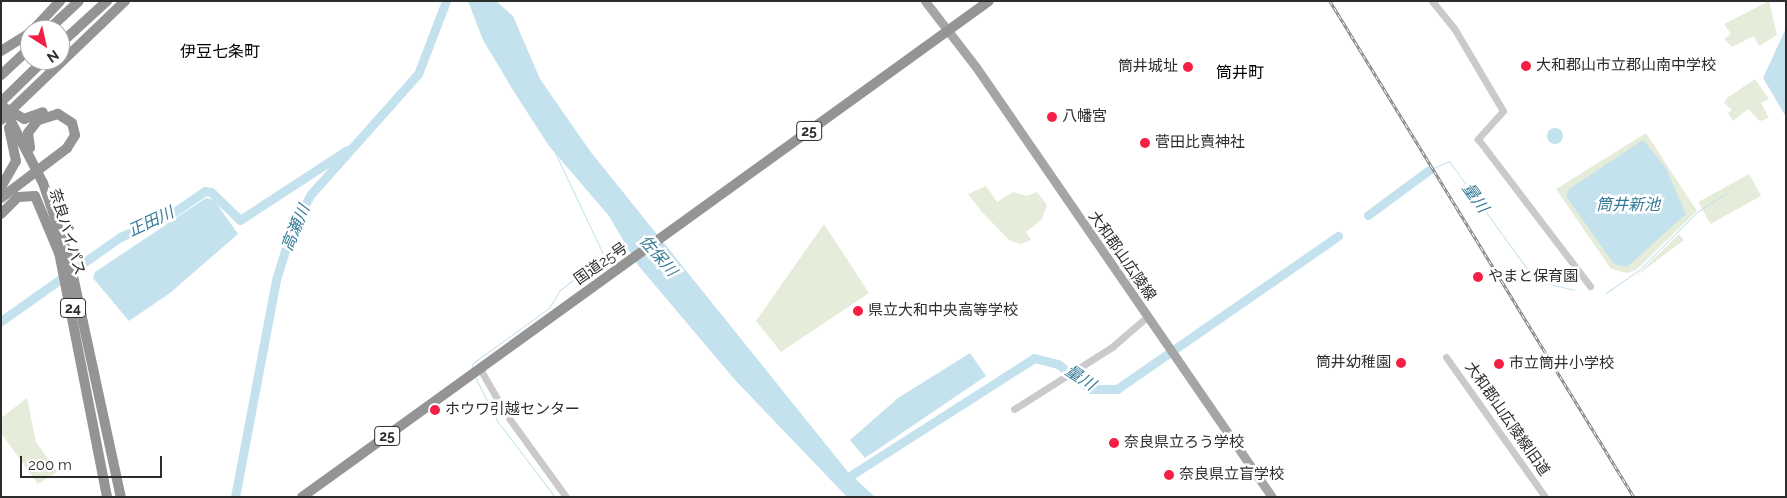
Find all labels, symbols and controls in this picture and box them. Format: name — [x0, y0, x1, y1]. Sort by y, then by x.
north arrow — [20, 20, 70, 70]
district label: 伊豆七条町 — [180, 42, 260, 62]
text: N — [44, 47, 62, 66]
place label: 大和郡山市立郡山南中学校 — [1536, 57, 1716, 75]
place label: 筒井城址 — [1118, 58, 1178, 76]
marker: 大和郡山市立郡山南中学校 — [1520, 60, 1532, 72]
marker: 筒井城址 — [1182, 61, 1194, 73]
district label: 筒井町 — [1216, 63, 1264, 83]
place label: 八幡宮 — [1062, 108, 1107, 126]
marker: 八幡宮 — [1046, 111, 1058, 123]
road number: 25 — [795, 120, 823, 142]
place label: 菅田比賣神社 — [1155, 134, 1245, 152]
marker: 菅田比賣神社 — [1139, 137, 1151, 149]
water label: 量川 — [1458, 179, 1492, 217]
street label: 奈良バイパス — [45, 186, 89, 278]
water label: 筒井新池 — [1596, 195, 1660, 215]
water label: 高瀬川 — [278, 202, 314, 254]
water label: 正田川 — [125, 203, 177, 241]
street label: 大和郡山広陵線 — [1085, 208, 1159, 304]
water label: 佐保川 — [635, 232, 681, 280]
street label: 国道25号 — [571, 239, 631, 289]
place label: やまと保育園 — [1488, 268, 1578, 286]
marker: やまと保育園 — [1472, 271, 1484, 283]
road number: 24 — [59, 296, 87, 320]
place label: 県立大和中央高等学校 — [868, 302, 1018, 320]
marker: 県立大和中央高等学校 — [852, 305, 864, 317]
place label: 筒井幼稚園 — [1316, 354, 1391, 372]
place label: 市立筒井小学校 — [1509, 355, 1614, 373]
marker: 筒井幼稚園 — [1395, 357, 1407, 369]
marker: 市立筒井小学校 — [1493, 358, 1505, 370]
street label: 大和郡山広陵線旧道 — [1461, 359, 1553, 479]
water label: 量川 — [1061, 361, 1099, 395]
place label: ホウワ引越センター — [445, 401, 580, 419]
marker: ホウワ引越センター — [429, 404, 441, 416]
road number: 25 — [373, 424, 401, 448]
place label: 奈良県立ろう学校 — [1124, 434, 1244, 452]
marker: 奈良県立ろう学校 — [1108, 437, 1120, 449]
scale bar — [22, 446, 165, 478]
text: 200 m — [28, 456, 72, 474]
place label: 奈良県立盲学校 — [1179, 466, 1284, 484]
marker: 奈良県立盲学校 — [1163, 469, 1175, 481]

